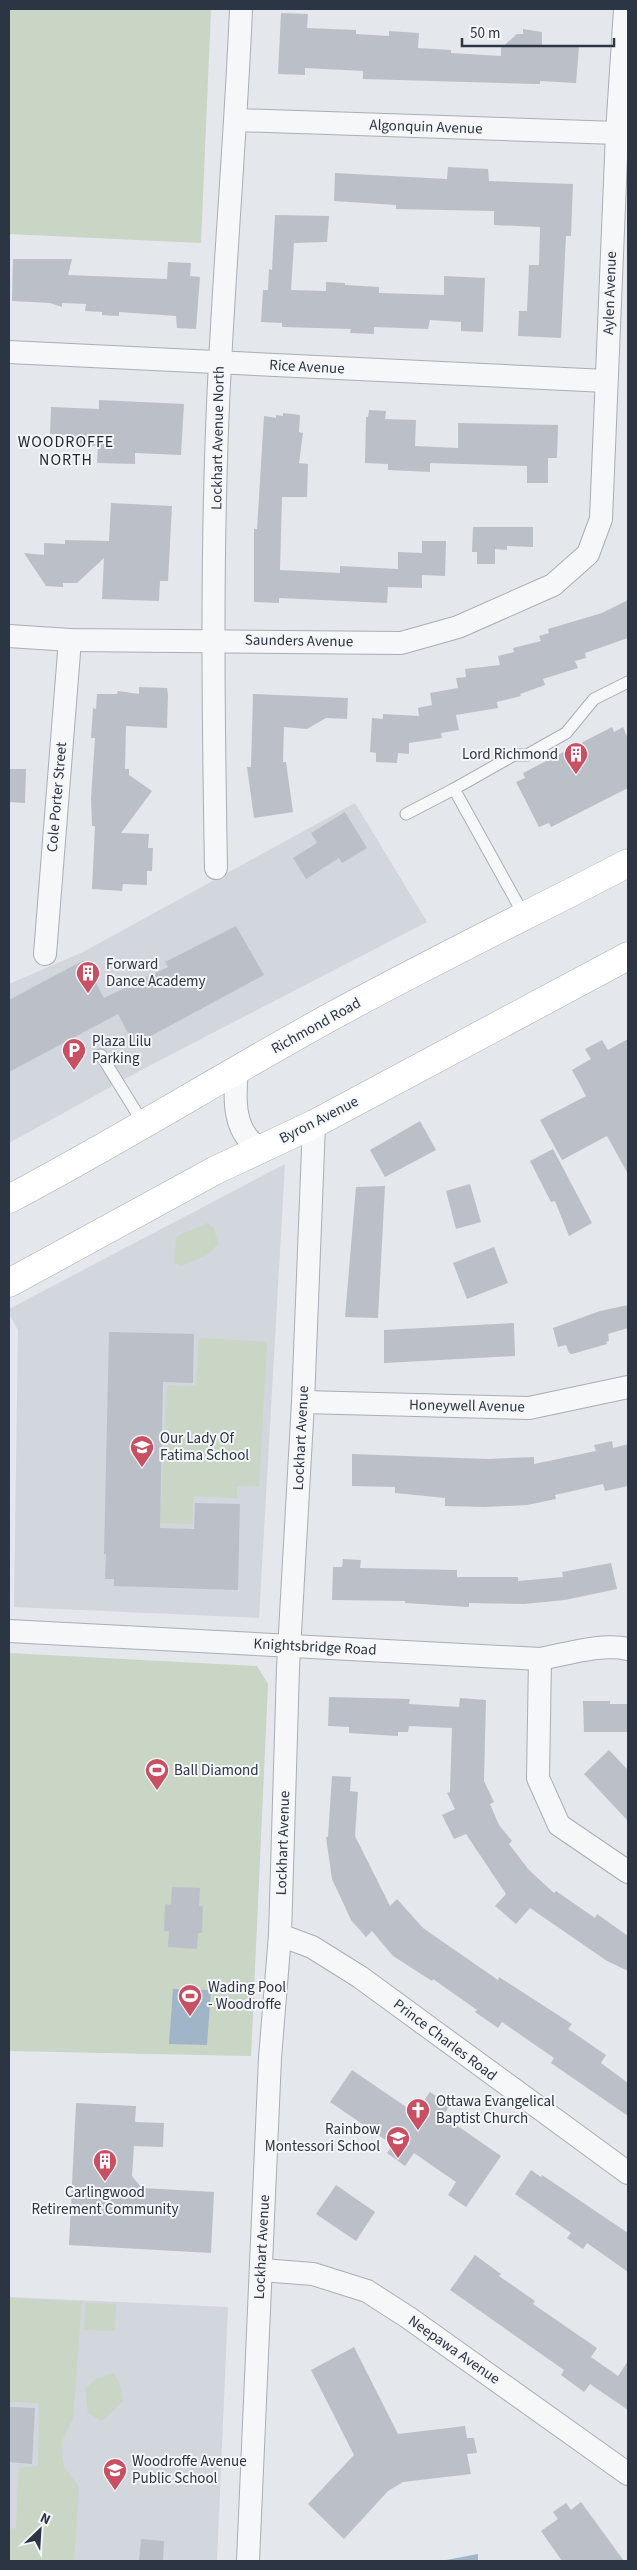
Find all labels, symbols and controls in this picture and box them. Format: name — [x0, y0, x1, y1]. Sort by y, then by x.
scale bar — [462, 15, 614, 47]
text: 50 m — [470, 23, 500, 44]
street label: Algonquin Avenue — [369, 115, 483, 139]
street label: Aylen Avenue — [598, 251, 622, 335]
street label: Rice Avenue — [269, 355, 345, 379]
street label: Lockhart Avenue North — [206, 366, 230, 510]
district label: WOODROFFE NORTH — [18, 431, 114, 471]
street label: Saunders Avenue — [245, 630, 353, 652]
street label: Cole Porter Street — [42, 741, 72, 853]
building icon: Lord Richmond — [563, 741, 589, 775]
place label: Lord Richmond — [462, 744, 558, 765]
place label: Forward Dance Academy — [106, 954, 206, 992]
building icon: Forward Dance Academy — [75, 960, 101, 994]
street label: Richmond Road — [267, 993, 365, 1059]
place label: Plaza Lilu Parking — [92, 1031, 151, 1069]
parking icon: Plaza Lilu Parking — [61, 1037, 87, 1071]
street label: Byron Avenue — [276, 1091, 362, 1149]
street label: Lockhart Avenue — [288, 1385, 314, 1491]
street label: Honeywell Avenue — [409, 1394, 525, 1418]
place label: Our Lady Of Fatima School — [160, 1428, 249, 1466]
school or university icon: Our Lady Of Fatima School — [129, 1434, 155, 1468]
street label: Knightsbridge Road — [253, 1633, 377, 1661]
sports icon: Ball Diamond — [144, 1757, 170, 1791]
place label: Ball Diamond — [174, 1760, 259, 1781]
street label: Lockhart Avenue — [271, 1790, 295, 1896]
place label: Wading Pool - Woodroffe — [208, 1977, 286, 2015]
sports icon: Wading Pool - Woodroffe — [177, 1983, 203, 2017]
street label: Prince Charles Road — [389, 1994, 501, 2086]
place label: Ottawa Evangelical Baptist Church — [436, 2091, 555, 2129]
church icon: Ottawa Evangelical Baptist Church — [405, 2097, 431, 2131]
place label: Rainbow Montessori School — [265, 2119, 380, 2157]
school or university icon: Rainbow Montessori School — [385, 2125, 411, 2159]
building icon: Carlingwood Retirement Community — [92, 2148, 118, 2182]
place label: Carlingwood Retirement Community — [32, 2182, 178, 2220]
street label: Lockhart Avenue — [249, 2194, 275, 2300]
street label: Neepawa Avenue — [404, 2311, 504, 2389]
place label: Woodroffe Avenue Public School — [132, 2451, 247, 2489]
school or university icon: Woodroffe Avenue Public School — [102, 2457, 128, 2491]
north arrow — [15, 2505, 65, 2555]
text: N — [37, 2508, 54, 2530]

